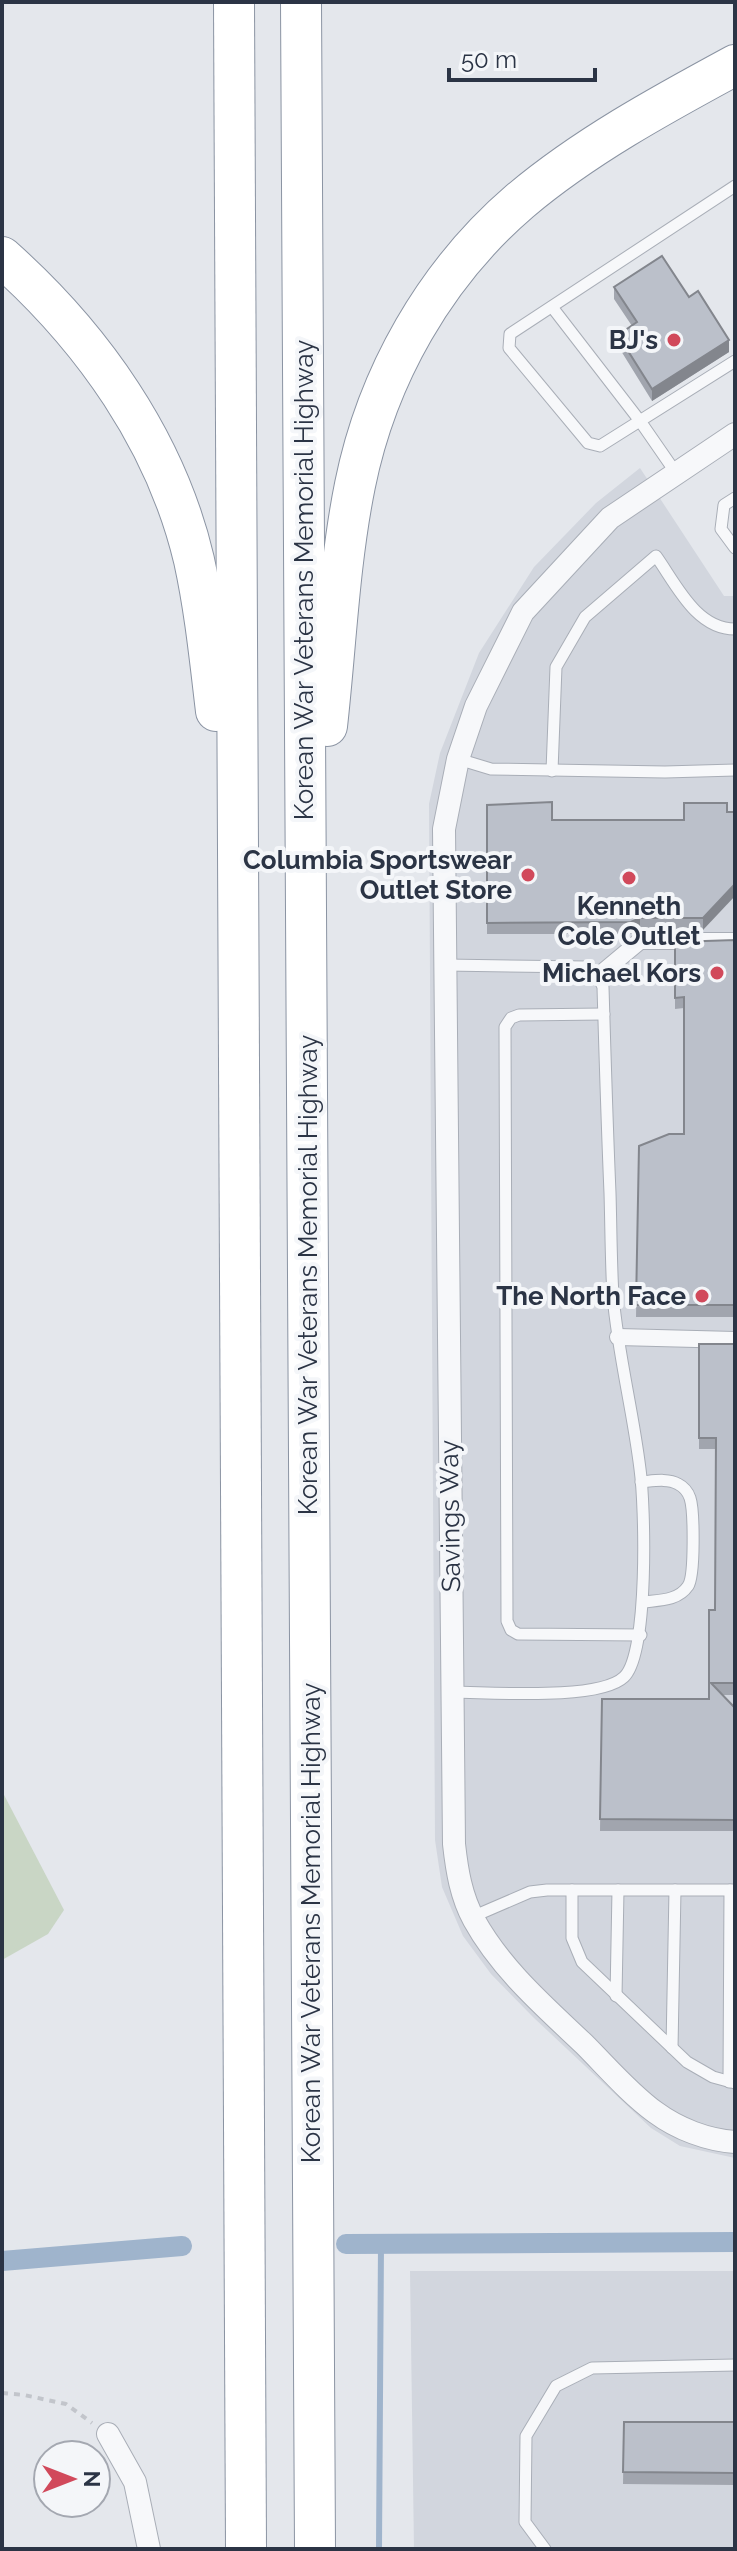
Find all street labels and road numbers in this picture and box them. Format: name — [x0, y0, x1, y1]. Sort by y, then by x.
street label: Korean War Veterans Memorial Highway — [289, 340, 319, 820]
street label: Korean War Veterans Memorial Highway — [293, 1035, 323, 1515]
street label: Savings Way — [434, 1440, 466, 1592]
street label: Korean War Veterans Memorial Highway — [296, 1683, 326, 2163]

